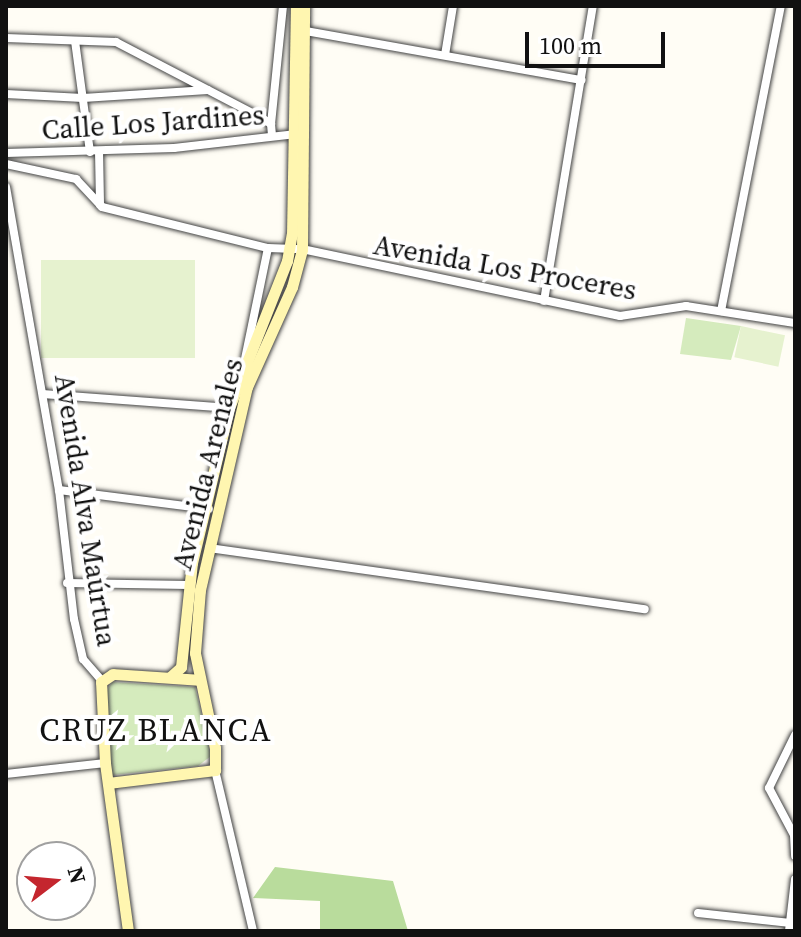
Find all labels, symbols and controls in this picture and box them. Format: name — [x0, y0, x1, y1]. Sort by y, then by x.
scale bar — [529, 16, 669, 66]
text: 100 m — [539, 29, 602, 62]
street label: Calle Los Jardines — [41, 97, 265, 147]
street label: Avenida Los Proceres — [371, 227, 639, 307]
street label: Avenida Arenales — [164, 355, 250, 573]
street label: Avenida Alva Maúrtua — [48, 372, 124, 648]
district label: CRUZ BLANCA — [39, 711, 273, 749]
north arrow — [16, 841, 96, 921]
text: N — [61, 863, 94, 887]

